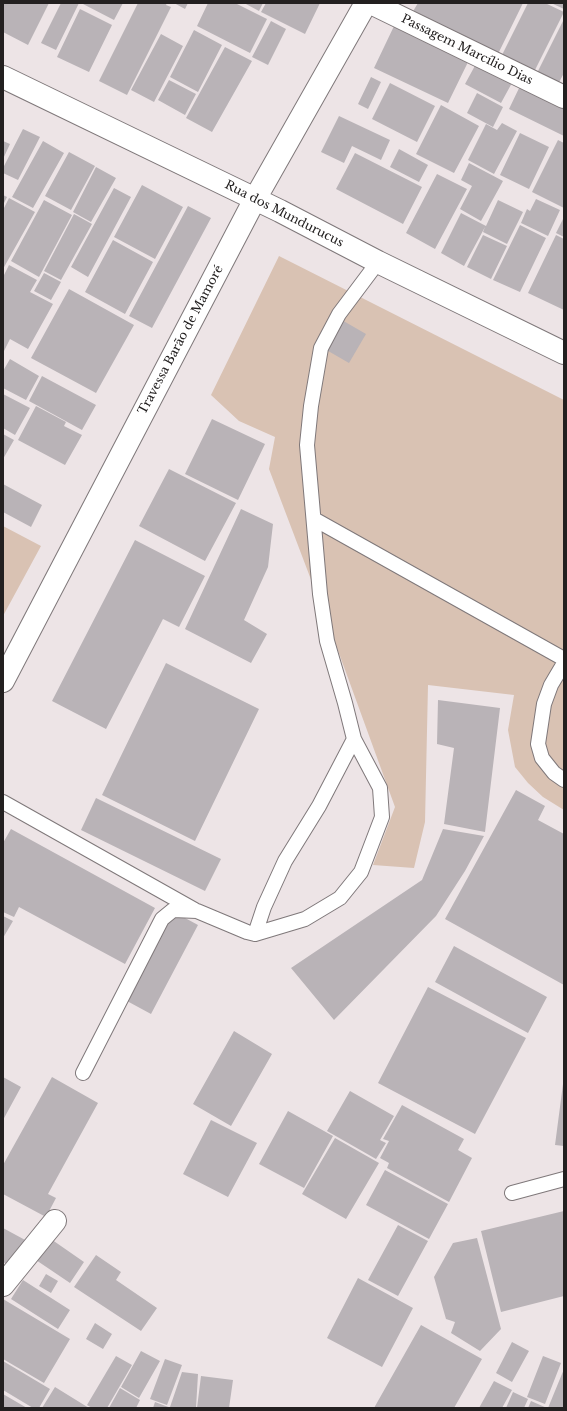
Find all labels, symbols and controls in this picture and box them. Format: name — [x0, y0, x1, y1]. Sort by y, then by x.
street label: Passagem Marcílio Dias — [399, 12, 535, 88]
street label: Rua dos Mundurucus — [222, 178, 346, 250]
street label: Travessa Barão de Mamoré — [136, 263, 226, 417]

